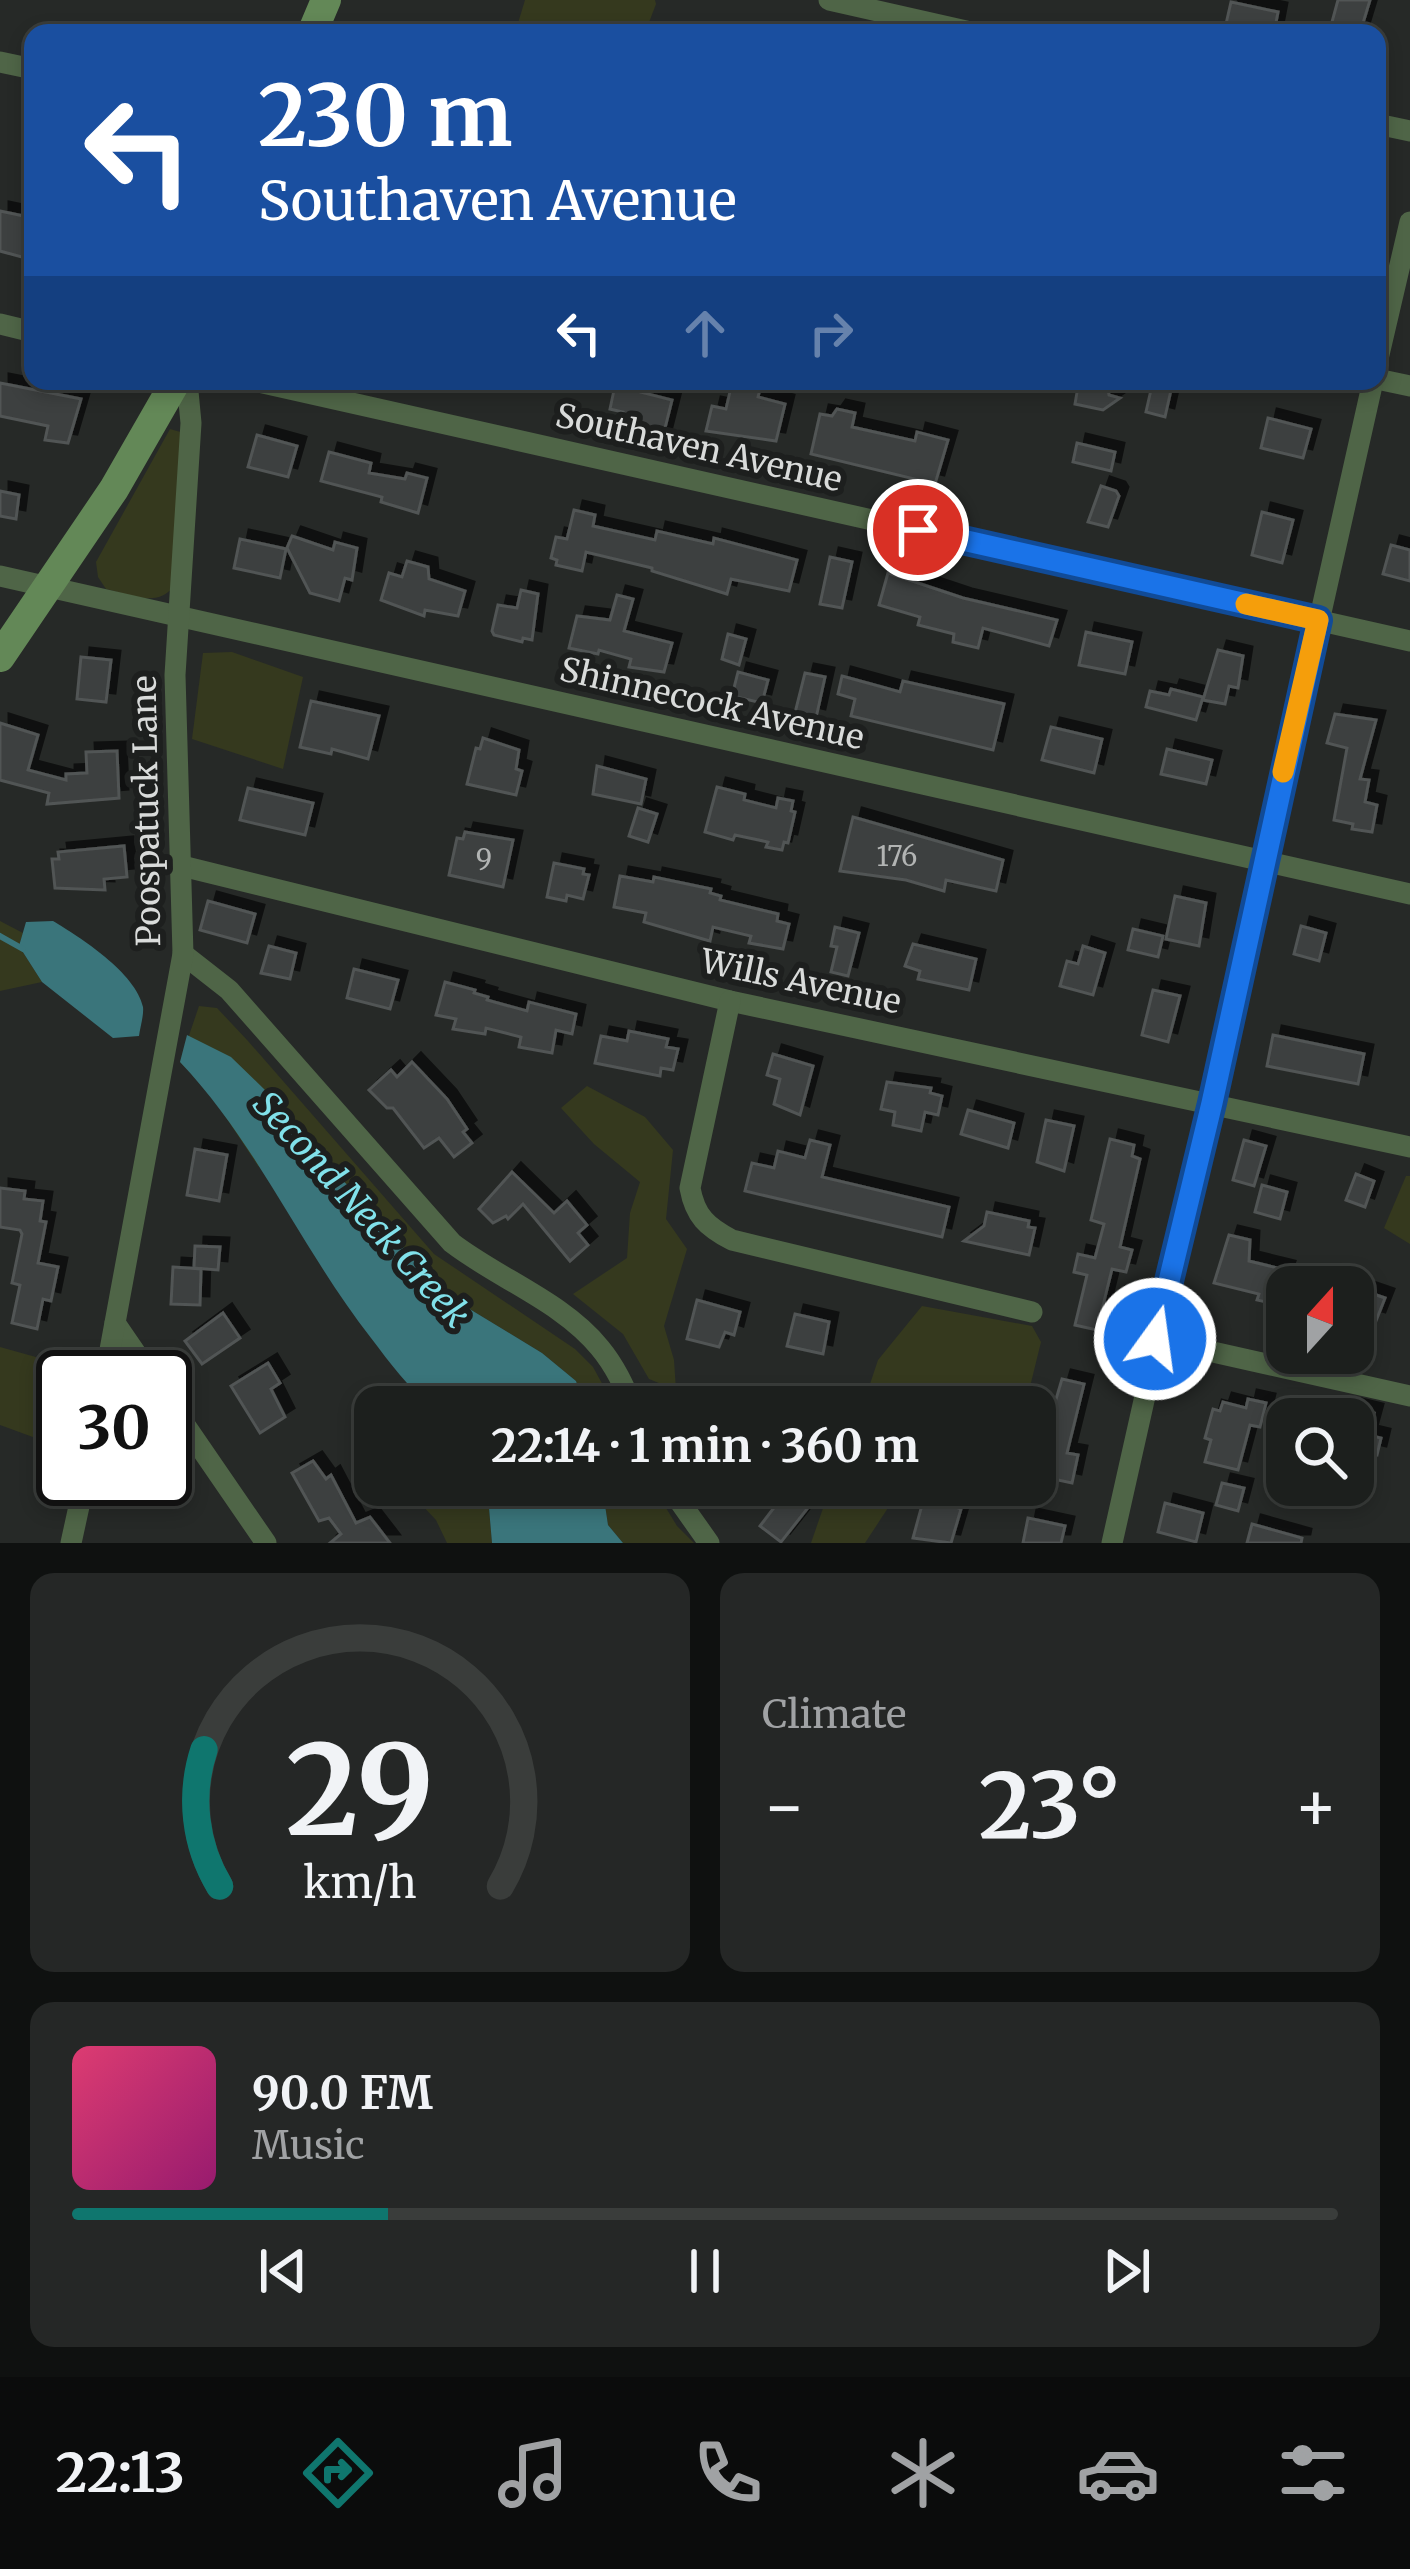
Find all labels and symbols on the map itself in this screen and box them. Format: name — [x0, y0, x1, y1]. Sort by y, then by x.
street label: Southaven Avenue — [552, 395, 846, 500]
pin — [867, 479, 969, 581]
street label: Shinnecock Avenue — [556, 649, 868, 758]
street label: Poospatuck Lane — [124, 675, 169, 947]
house number: 176 — [877, 839, 917, 873]
house number: 9 — [476, 842, 492, 876]
street label: Wills Avenue — [696, 940, 905, 1023]
water label: Second Neck Creek — [244, 1082, 480, 1337]
north arrow — [1266, 1266, 1374, 1374]
position arrow — [1092, 1276, 1218, 1402]
speed limit sign: 30 — [36, 1350, 192, 1506]

